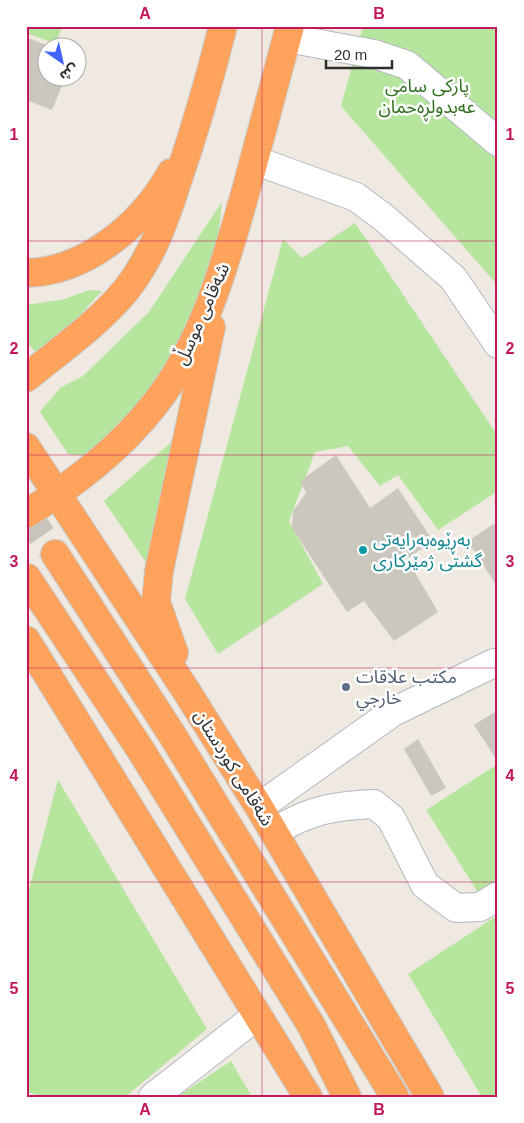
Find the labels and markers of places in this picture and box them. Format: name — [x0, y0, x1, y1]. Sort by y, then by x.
place label: بەڕێوەبەرایەتی گشتی ژمێركاری — [373, 530, 483, 572]
marker: بەڕێوەبەرایەتی گشتی ژمێركاری — [357, 544, 369, 556]
place label: مكتب علاقات خارجي — [356, 667, 457, 711]
marker: مكتب علاقات خارجي — [340, 681, 352, 693]

